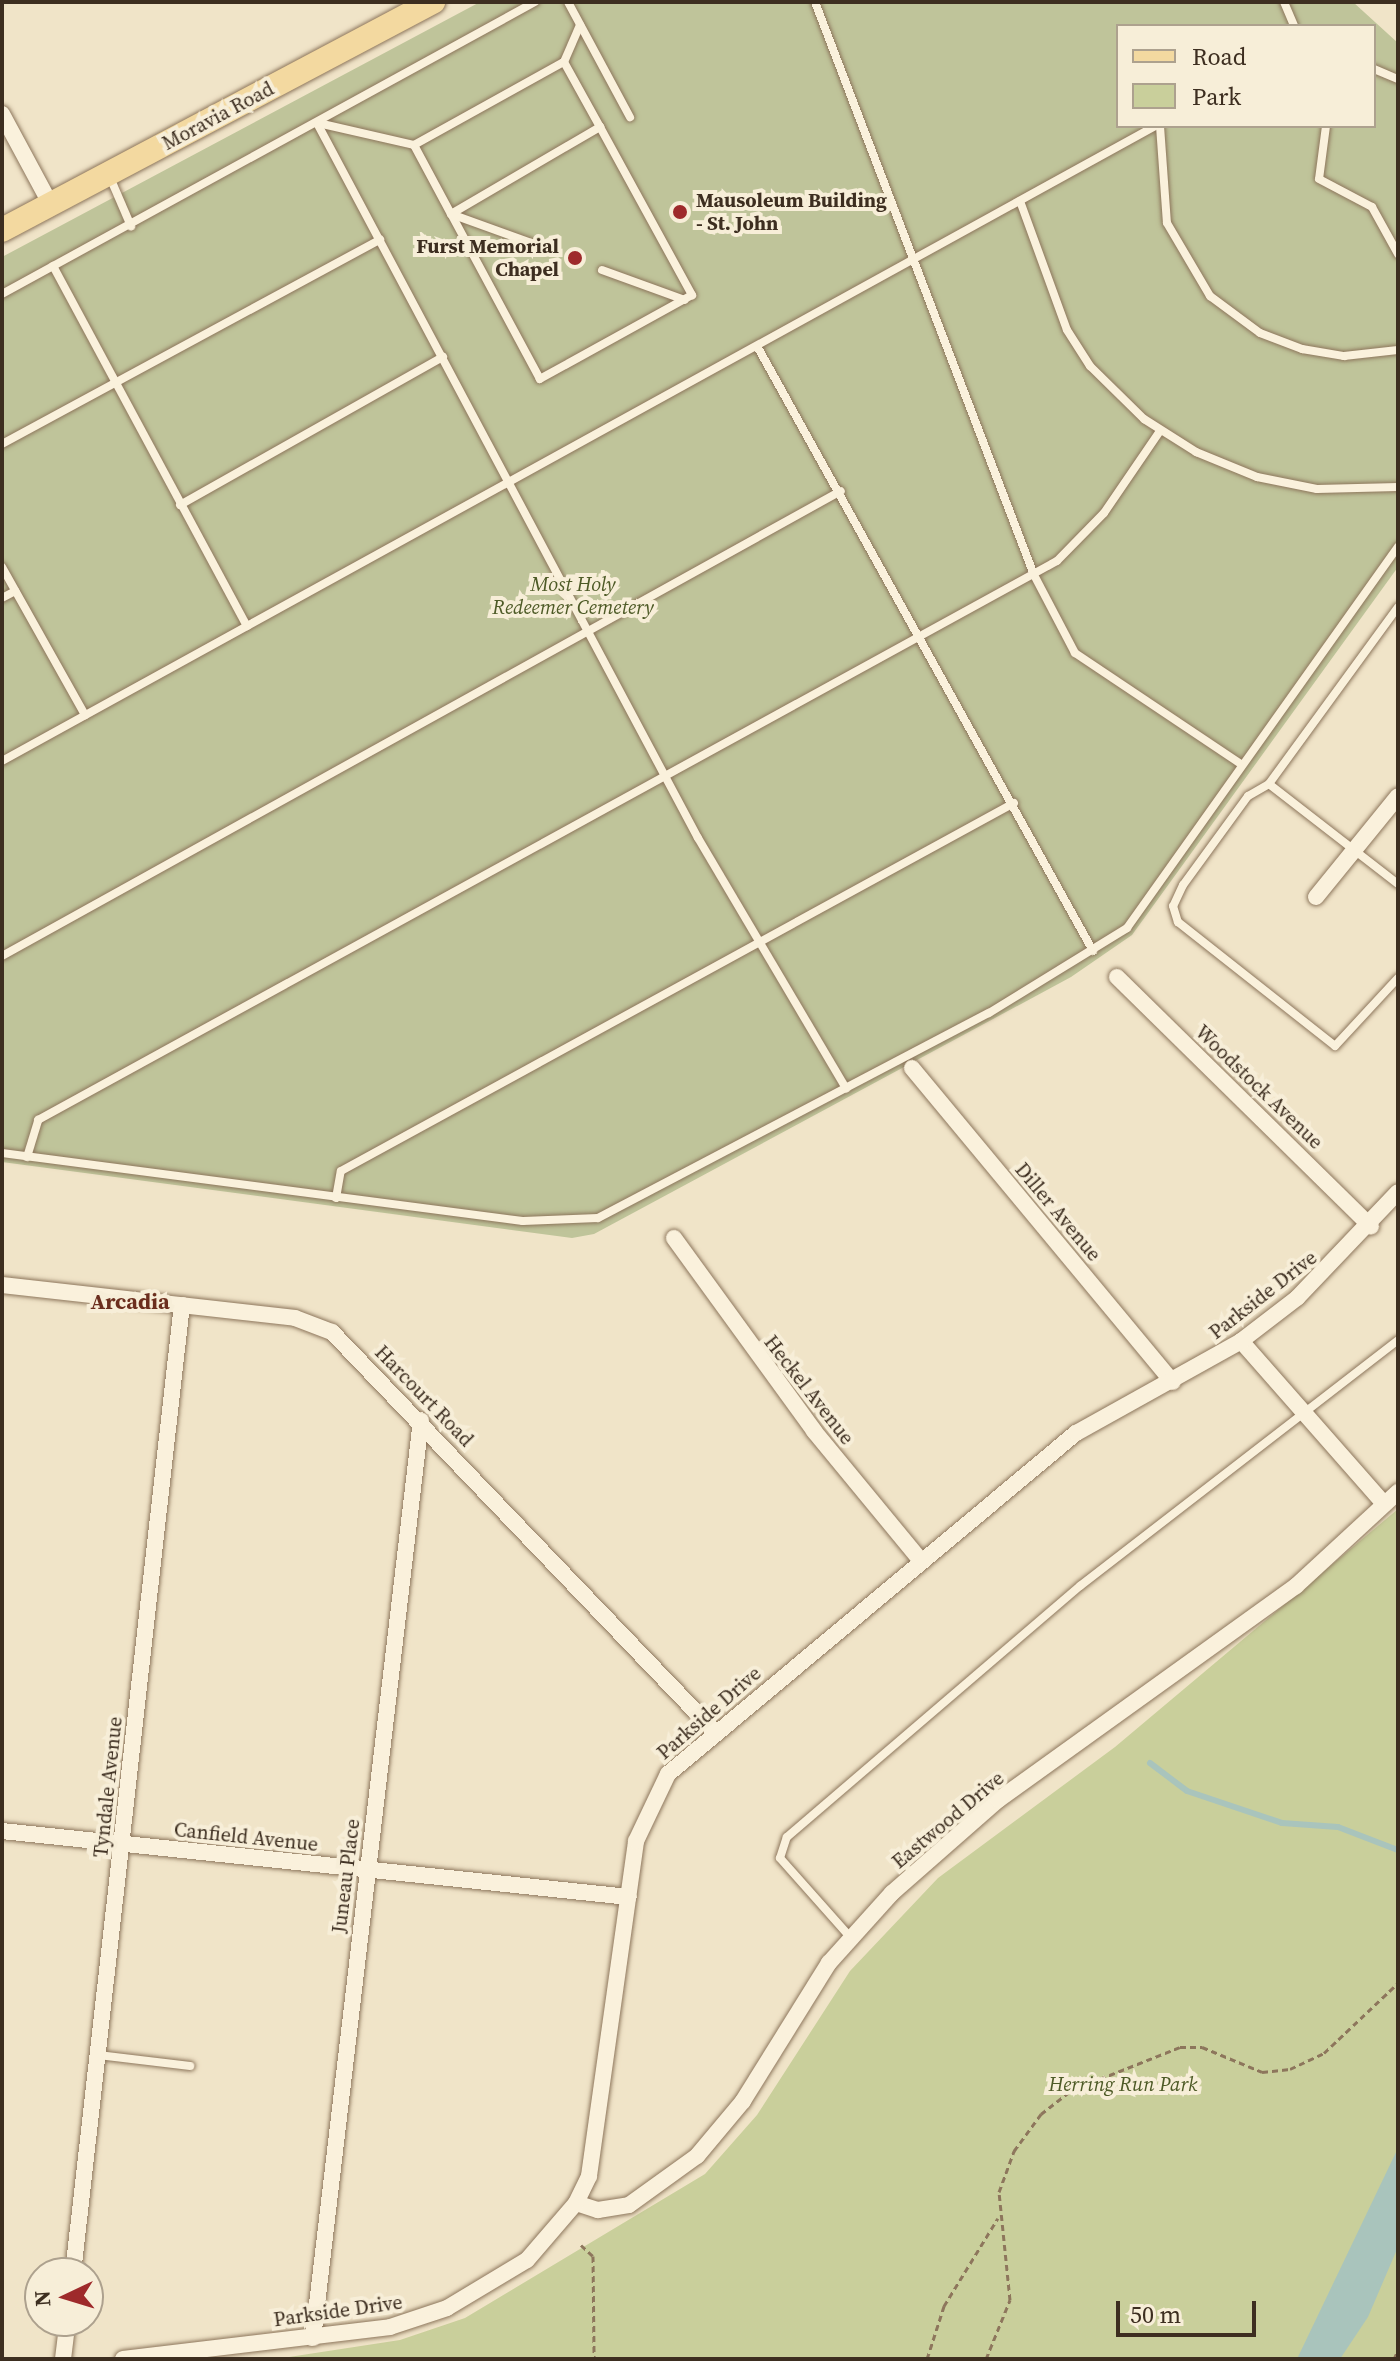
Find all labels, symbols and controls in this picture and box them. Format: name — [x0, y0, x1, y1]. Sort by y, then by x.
legend — [1116, 24, 1376, 128]
text: Road — [1192, 40, 1246, 73]
street label: Moravia Road — [158, 77, 278, 155]
text: Park — [1192, 80, 1241, 113]
place label: Mausoleum Building - St. John — [696, 188, 887, 235]
marker: Mausoleum Building - St. John — [671, 203, 689, 221]
place label: Furst Memorial Chapel — [416, 234, 559, 281]
marker: Furst Memorial Chapel — [566, 249, 584, 267]
park label: Most Holy Redeemer Cemetery — [492, 573, 654, 620]
street label: Woodstock Avenue — [1190, 1020, 1328, 1154]
street label: Diller Avenue — [1010, 1158, 1106, 1266]
street label: Parkside Drive — [1204, 1246, 1322, 1344]
district label: Arcadia — [90, 1289, 170, 1315]
street label: Heckel Avenue — [759, 1331, 859, 1449]
street label: Harcourt Road — [370, 1340, 478, 1452]
street label: Parkside Drive — [652, 1661, 766, 1765]
street label: Tyndale Avenue — [89, 1715, 127, 1859]
street label: Eastwood Drive — [887, 1766, 1009, 1874]
street label: Canfield Avenue — [173, 1818, 319, 1856]
street label: Juneau Place — [327, 1818, 365, 1934]
park label: Herring Run Park — [1048, 2072, 1198, 2096]
north arrow — [24, 2257, 104, 2337]
scale bar — [1120, 2285, 1260, 2335]
text: N — [27, 2289, 58, 2308]
street label: Parkside Drive — [272, 2290, 404, 2332]
text: 50 m — [1130, 2298, 1181, 2331]

